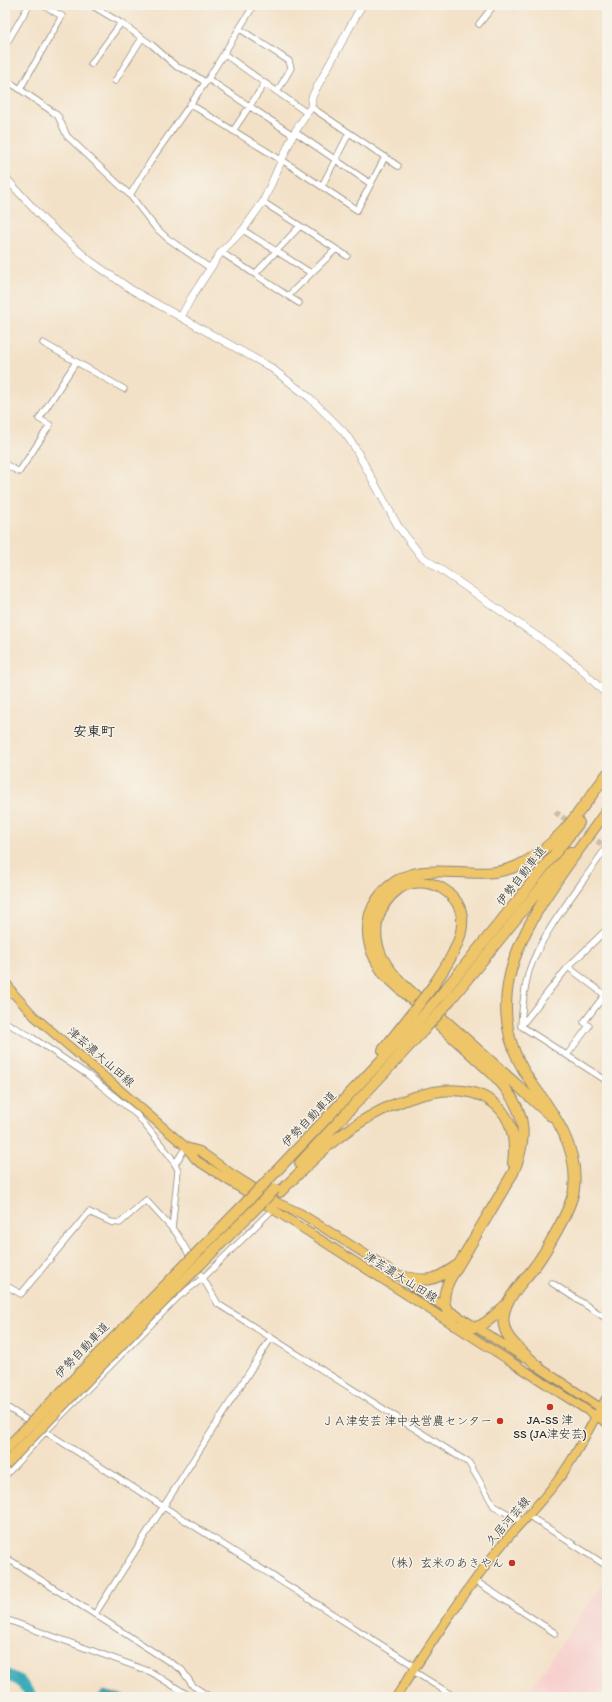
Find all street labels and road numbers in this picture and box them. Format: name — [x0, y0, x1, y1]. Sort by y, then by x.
street label: 伊勢自動車道 — [493, 843, 549, 909]
street label: 津芸濃大山田線 — [65, 1024, 137, 1090]
street label: 伊勢自動車道 — [279, 1088, 339, 1150]
street label: 津芸濃大山田線 — [362, 1249, 440, 1305]
street label: 伊勢自動車道 — [52, 1319, 112, 1381]
street label: 久居河芸線 — [483, 1494, 533, 1548]

